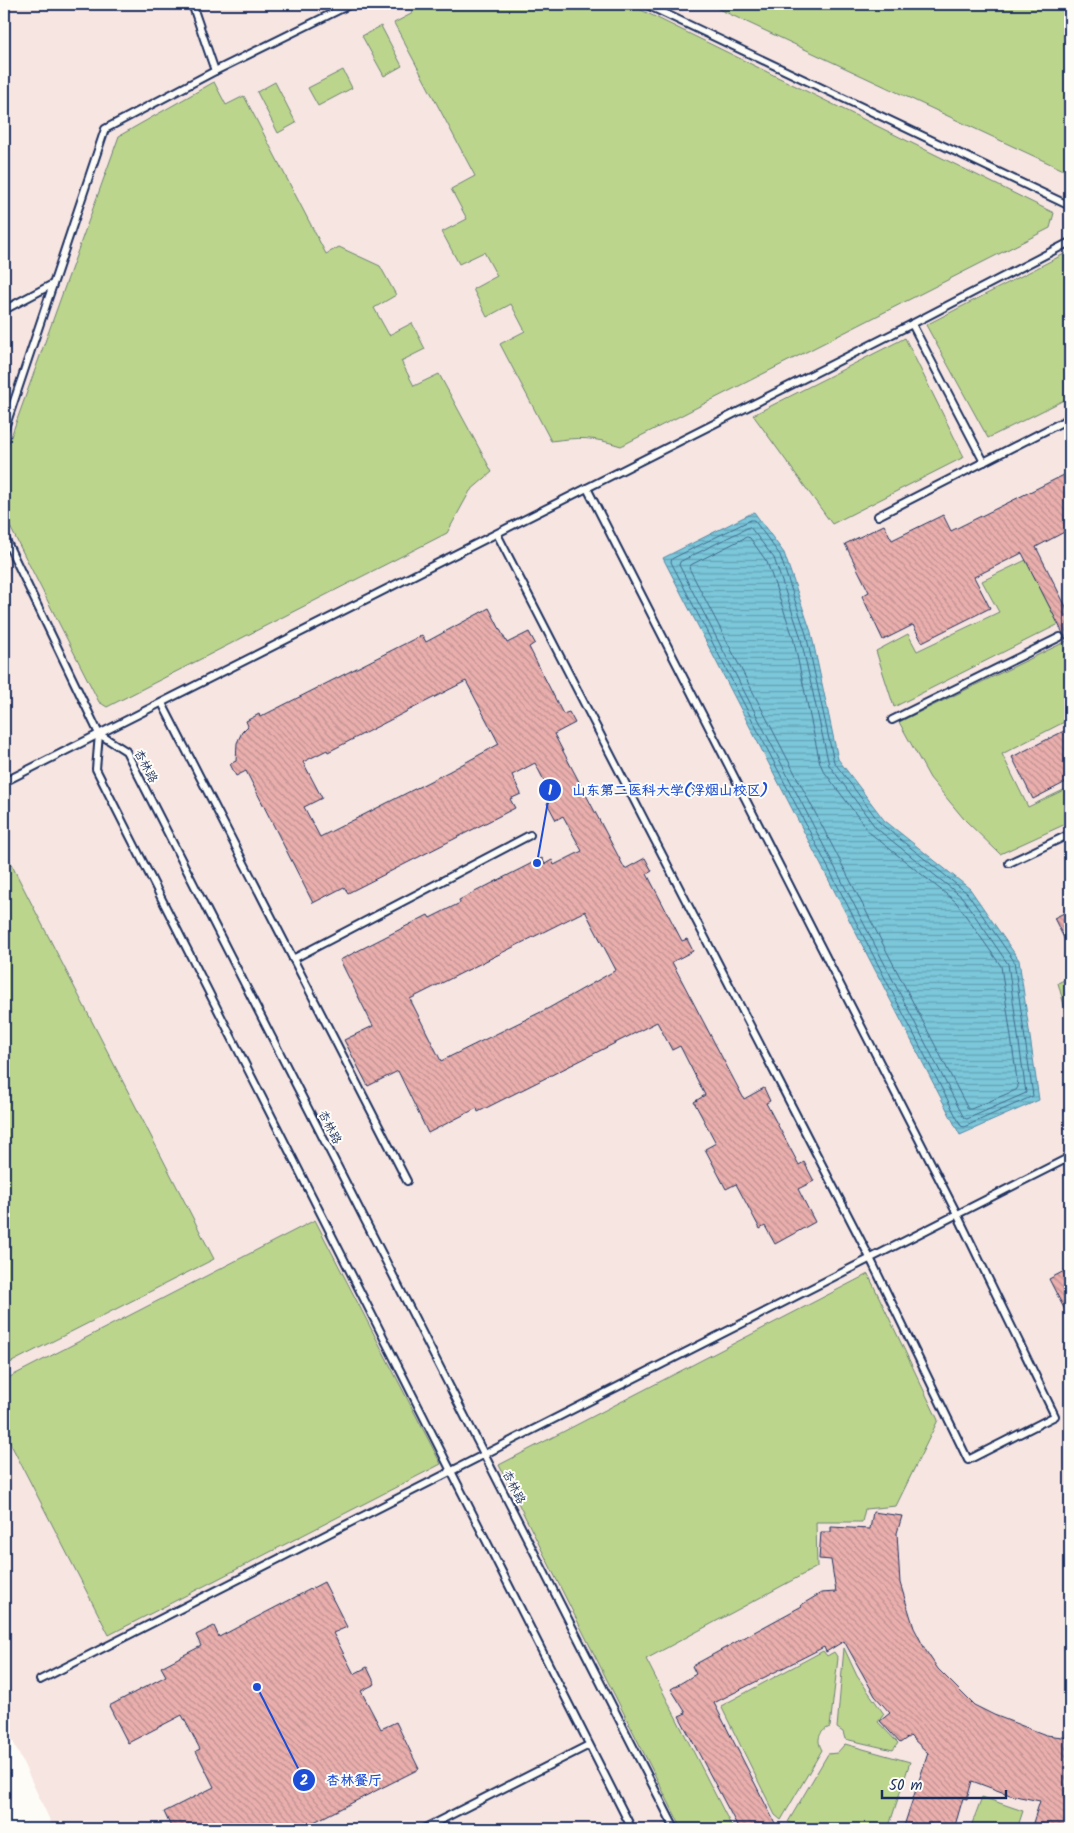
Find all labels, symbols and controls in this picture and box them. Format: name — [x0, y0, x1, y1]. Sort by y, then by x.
street label: 杏林路 — [129, 746, 162, 787]
callout: 山东第二医科大学(浮烟山校区) — [537, 775, 778, 804]
text: 1 — [548, 779, 553, 803]
text: 山东第二医科大学(浮烟山校区) — [572, 780, 768, 802]
street label: 杏林路 — [313, 1107, 346, 1148]
street label: 杏林路 — [497, 1467, 530, 1508]
callout: 杏林餐厅 — [291, 1765, 392, 1794]
scale bar — [882, 1768, 1005, 1800]
text: 2 — [300, 1769, 309, 1793]
text: 杏林餐厅 — [326, 1770, 382, 1792]
text: 50 m — [889, 1774, 923, 1798]

